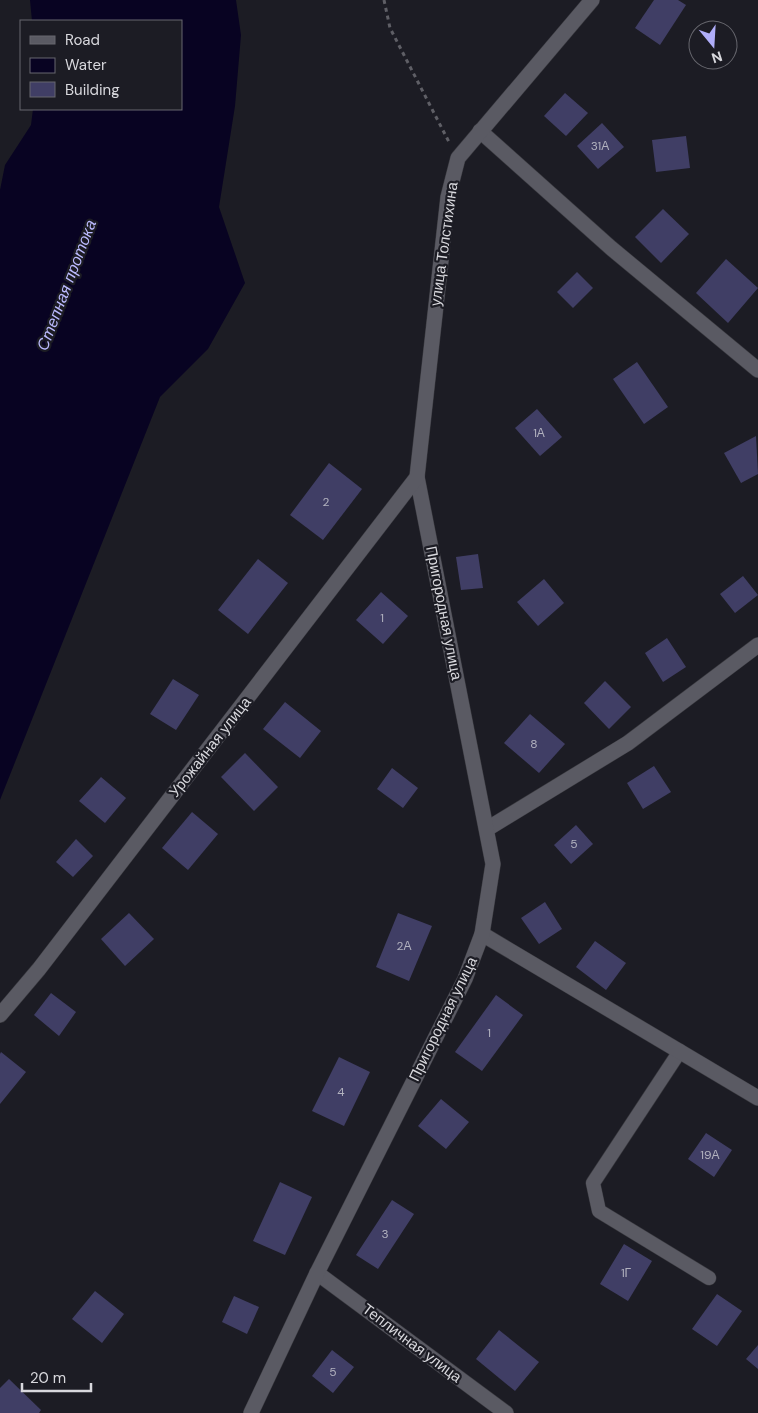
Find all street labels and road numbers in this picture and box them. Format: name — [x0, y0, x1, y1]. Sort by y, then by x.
street label: улица Толстихина — [425, 180, 463, 307]
street label: Пригородная улица — [421, 544, 467, 682]
street label: Урожайная улица — [165, 692, 256, 801]
street label: Пригородная улица — [404, 953, 482, 1085]
street label: Тепличная улица — [358, 1299, 466, 1387]

